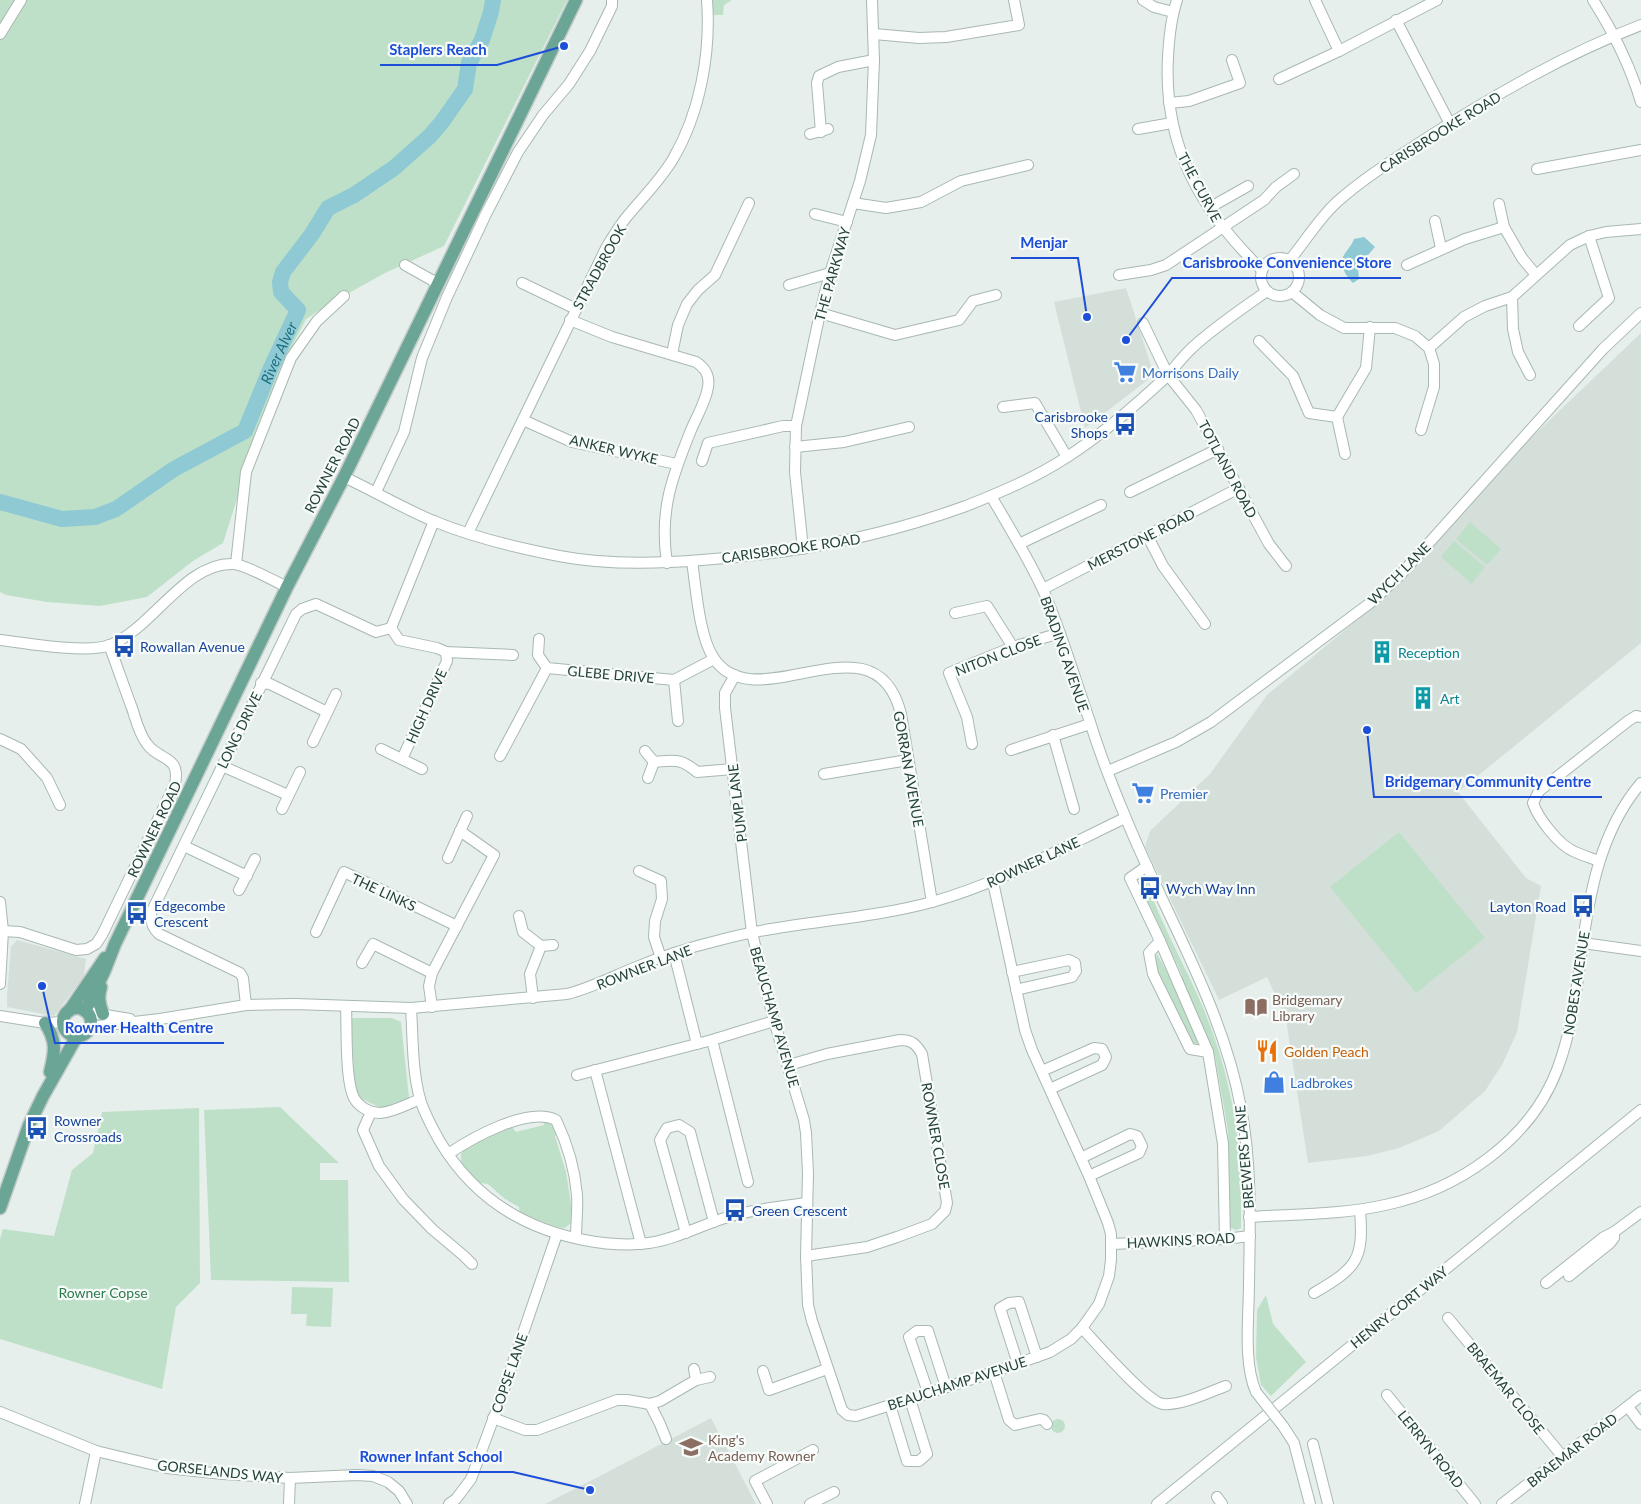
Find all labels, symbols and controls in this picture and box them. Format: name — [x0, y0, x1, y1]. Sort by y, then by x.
callout: Staplers Reach — [380, 35, 497, 65]
text: Staplers Reach — [389, 40, 487, 58]
street label: CARISBROOKE ROAD — [1376, 88, 1504, 176]
street label: THE CURVE — [1175, 149, 1225, 225]
street label: STRADBROOK — [569, 221, 630, 312]
street label: THE PARKWAY — [810, 225, 854, 323]
callout: Menjar — [1011, 228, 1078, 258]
text: Menjar — [1020, 233, 1068, 251]
callout: Carisbrooke Convenience Store — [1172, 248, 1401, 278]
text: Carisbrooke Convenience Store — [1182, 253, 1392, 271]
water label: River Alver — [256, 318, 301, 386]
supermarket icon: Morrisons Daily — [1112, 359, 1138, 385]
place label: Morrisons Daily — [1142, 364, 1240, 381]
place label: Carisbrooke Shops — [1035, 408, 1108, 441]
bus stop icon: Carisbrooke Shops — [1112, 411, 1138, 437]
street label: ROWNER ROAD — [301, 414, 363, 516]
street label: TOTLAND ROAD — [1195, 417, 1261, 521]
street label: ANKER WYKE — [568, 431, 660, 467]
street label: MERSTONE ROAD — [1084, 505, 1198, 573]
street label: CARISBROOKE ROAD — [721, 530, 861, 566]
street label: WYCH LANE — [1364, 538, 1434, 608]
street label: BRADING AVENUE — [1037, 594, 1093, 714]
street label: NITON CLOSE — [953, 631, 1043, 679]
bus stop icon: Rowallan Avenue — [111, 633, 137, 659]
place label: Rowallan Avenue — [140, 638, 245, 655]
building icon: Reception — [1369, 639, 1395, 665]
place label: Reception — [1398, 644, 1460, 661]
street label: GLEBE DRIVE — [567, 662, 655, 686]
street label: HIGH DRIVE — [402, 666, 450, 746]
building icon: Art — [1410, 685, 1436, 711]
street label: LONG DRIVE — [213, 689, 265, 771]
place label: Art — [1440, 690, 1460, 707]
street label: GORRAN AVENUE — [890, 710, 928, 828]
street label: PUMP LANE — [724, 763, 750, 843]
callout: Bridgemary Community Centre — [1374, 767, 1602, 797]
text: Bridgemary Community Centre — [1385, 772, 1591, 790]
street label: ROWNER ROAD — [123, 778, 185, 880]
supermarket icon: Premier — [1130, 780, 1156, 806]
place label: Premier — [1160, 785, 1208, 802]
street label: ROWNER LANE — [984, 833, 1082, 891]
street label: THE LINKS — [349, 870, 419, 914]
bus stop icon: Wych Way Inn — [1137, 875, 1163, 901]
place label: Wych Way Inn — [1166, 880, 1256, 897]
bus stop icon: Layton Road — [1570, 893, 1596, 919]
place label: Edgecombe Crescent — [154, 897, 225, 930]
place label: Layton Road — [1489, 898, 1566, 915]
bus stop icon: Edgecombe Crescent — [124, 900, 150, 926]
street label: NOBES AVENUE — [1559, 930, 1593, 1036]
street label: ROWNER LANE — [594, 941, 694, 993]
street label: BEAUCHAMP AVENUE — [747, 945, 803, 1089]
place label: Bridgemary Library — [1272, 991, 1343, 1024]
library icon: Bridgemary Library — [1243, 994, 1269, 1020]
callout: Rowner Health Centre — [55, 1013, 224, 1043]
text: Rowner Health Centre — [65, 1018, 213, 1036]
restaurant icon: Golden Peach — [1254, 1038, 1280, 1064]
place label: Golden Peach — [1284, 1043, 1369, 1060]
shop icon: Ladbrokes — [1261, 1069, 1287, 1095]
place label: Ladbrokes — [1290, 1074, 1353, 1091]
street label: ROWNER CLOSE — [918, 1081, 954, 1191]
street label: BREWERS LANE — [1231, 1105, 1257, 1209]
place label: Rowner Crossroads — [54, 1112, 122, 1145]
bus stop icon: Rowner Crossroads — [24, 1115, 50, 1141]
bus stop icon: Green Crescent — [722, 1197, 748, 1223]
place label: Green Crescent — [752, 1202, 847, 1219]
street label: HAWKINS ROAD — [1126, 1229, 1236, 1251]
street label: HENRY CORT WAY — [1347, 1262, 1451, 1352]
park label: Rowner Copse — [58, 1284, 148, 1301]
street label: COPSE LANE — [487, 1331, 531, 1415]
street label: BRAEMAR CLOSE — [1464, 1339, 1548, 1437]
street label: BEAUCHAMP AVENUE — [885, 1352, 1029, 1414]
street label: LERRYN ROAD — [1394, 1407, 1468, 1491]
street label: BRAEMAR ROAD — [1523, 1409, 1621, 1491]
place label: King's Academy Rowner — [708, 1431, 815, 1464]
school or university icon: King's Academy Rowner — [678, 1434, 704, 1460]
callout: Rowner Infant School — [349, 1442, 513, 1472]
text: Rowner Infant School — [359, 1447, 503, 1465]
street label: GORSELANDS WAY — [156, 1456, 284, 1486]

